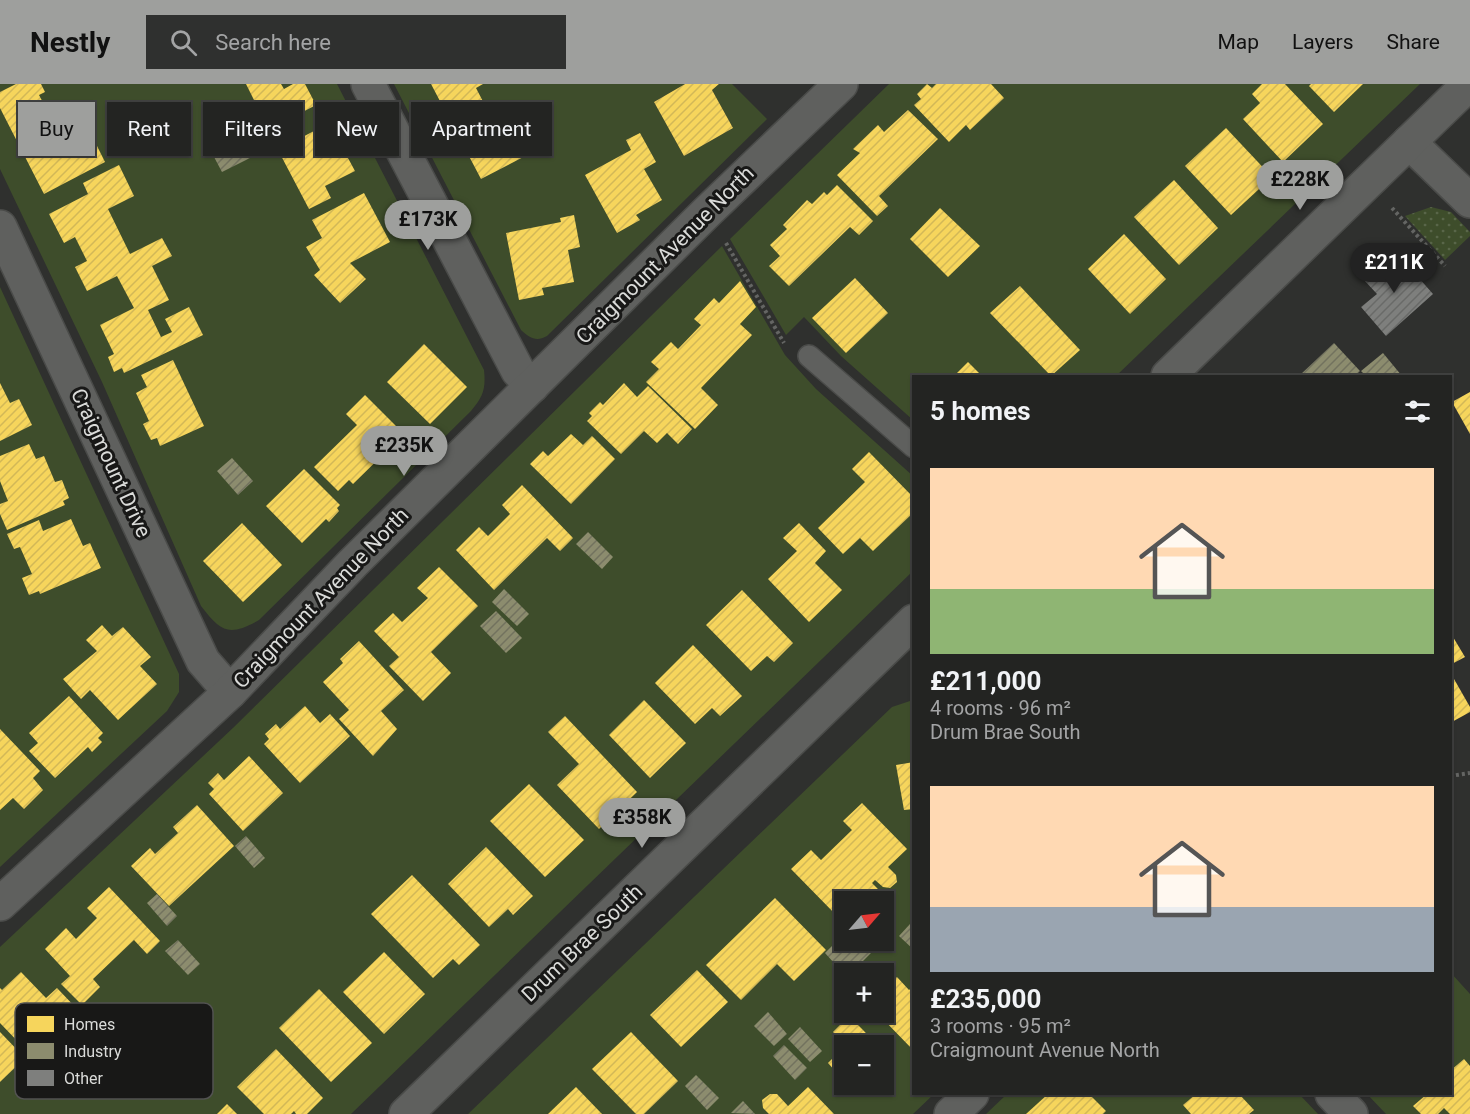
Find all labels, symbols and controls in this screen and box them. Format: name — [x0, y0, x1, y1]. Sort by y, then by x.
search box — [146, 15, 566, 69]
text: Nestly — [30, 26, 110, 59]
icon: search — [167, 26, 200, 59]
text: Search here — [215, 30, 331, 55]
text: Map — [1217, 30, 1259, 54]
text: Layers — [1292, 30, 1353, 54]
text: Share — [1386, 30, 1440, 54]
chip: Buy — [18, 102, 95, 156]
chip: Rent — [107, 102, 191, 156]
chip: Filters — [203, 102, 303, 156]
chip: New — [315, 102, 399, 156]
chip: Apartment — [411, 102, 552, 156]
pin: £228K — [1258, 160, 1342, 211]
street label: Craigmount Avenue North — [571, 161, 759, 349]
text: £228K — [1270, 167, 1330, 191]
pin: £173K — [386, 200, 470, 251]
text: £173K — [398, 207, 458, 231]
pin: £211K — [1352, 243, 1436, 294]
text: £211K — [1364, 250, 1424, 274]
street label: Craigmount Drive — [66, 385, 156, 541]
icon: filters — [1401, 395, 1434, 428]
text: 5 homes — [930, 396, 1031, 426]
pin: £235K — [362, 426, 446, 477]
text: £235K — [374, 433, 434, 457]
street label: Craigmount Avenue North — [229, 503, 413, 693]
icon: home — [1128, 507, 1236, 615]
text: £211,000 — [930, 666, 1041, 696]
text: 4 rooms · 96 m² — [930, 696, 1071, 720]
text: Drum Brae South — [930, 720, 1081, 744]
pin: £358K — [600, 798, 684, 849]
text: £358K — [612, 805, 672, 829]
icon: home — [1128, 825, 1236, 933]
street label: Drum Brae South — [517, 879, 647, 1007]
north arrow — [834, 891, 894, 951]
map controls — [834, 891, 894, 1095]
button: + — [834, 963, 894, 1023]
text: £235,000 — [930, 984, 1041, 1014]
legend — [15, 1003, 213, 1099]
text: 3 rooms · 95 m² — [930, 1014, 1071, 1038]
text: Homes — [64, 1015, 115, 1034]
button: − — [834, 1035, 894, 1095]
text: Craigmount Avenue North — [930, 1038, 1160, 1062]
text: Industry — [64, 1042, 122, 1061]
text: Other — [64, 1069, 104, 1088]

